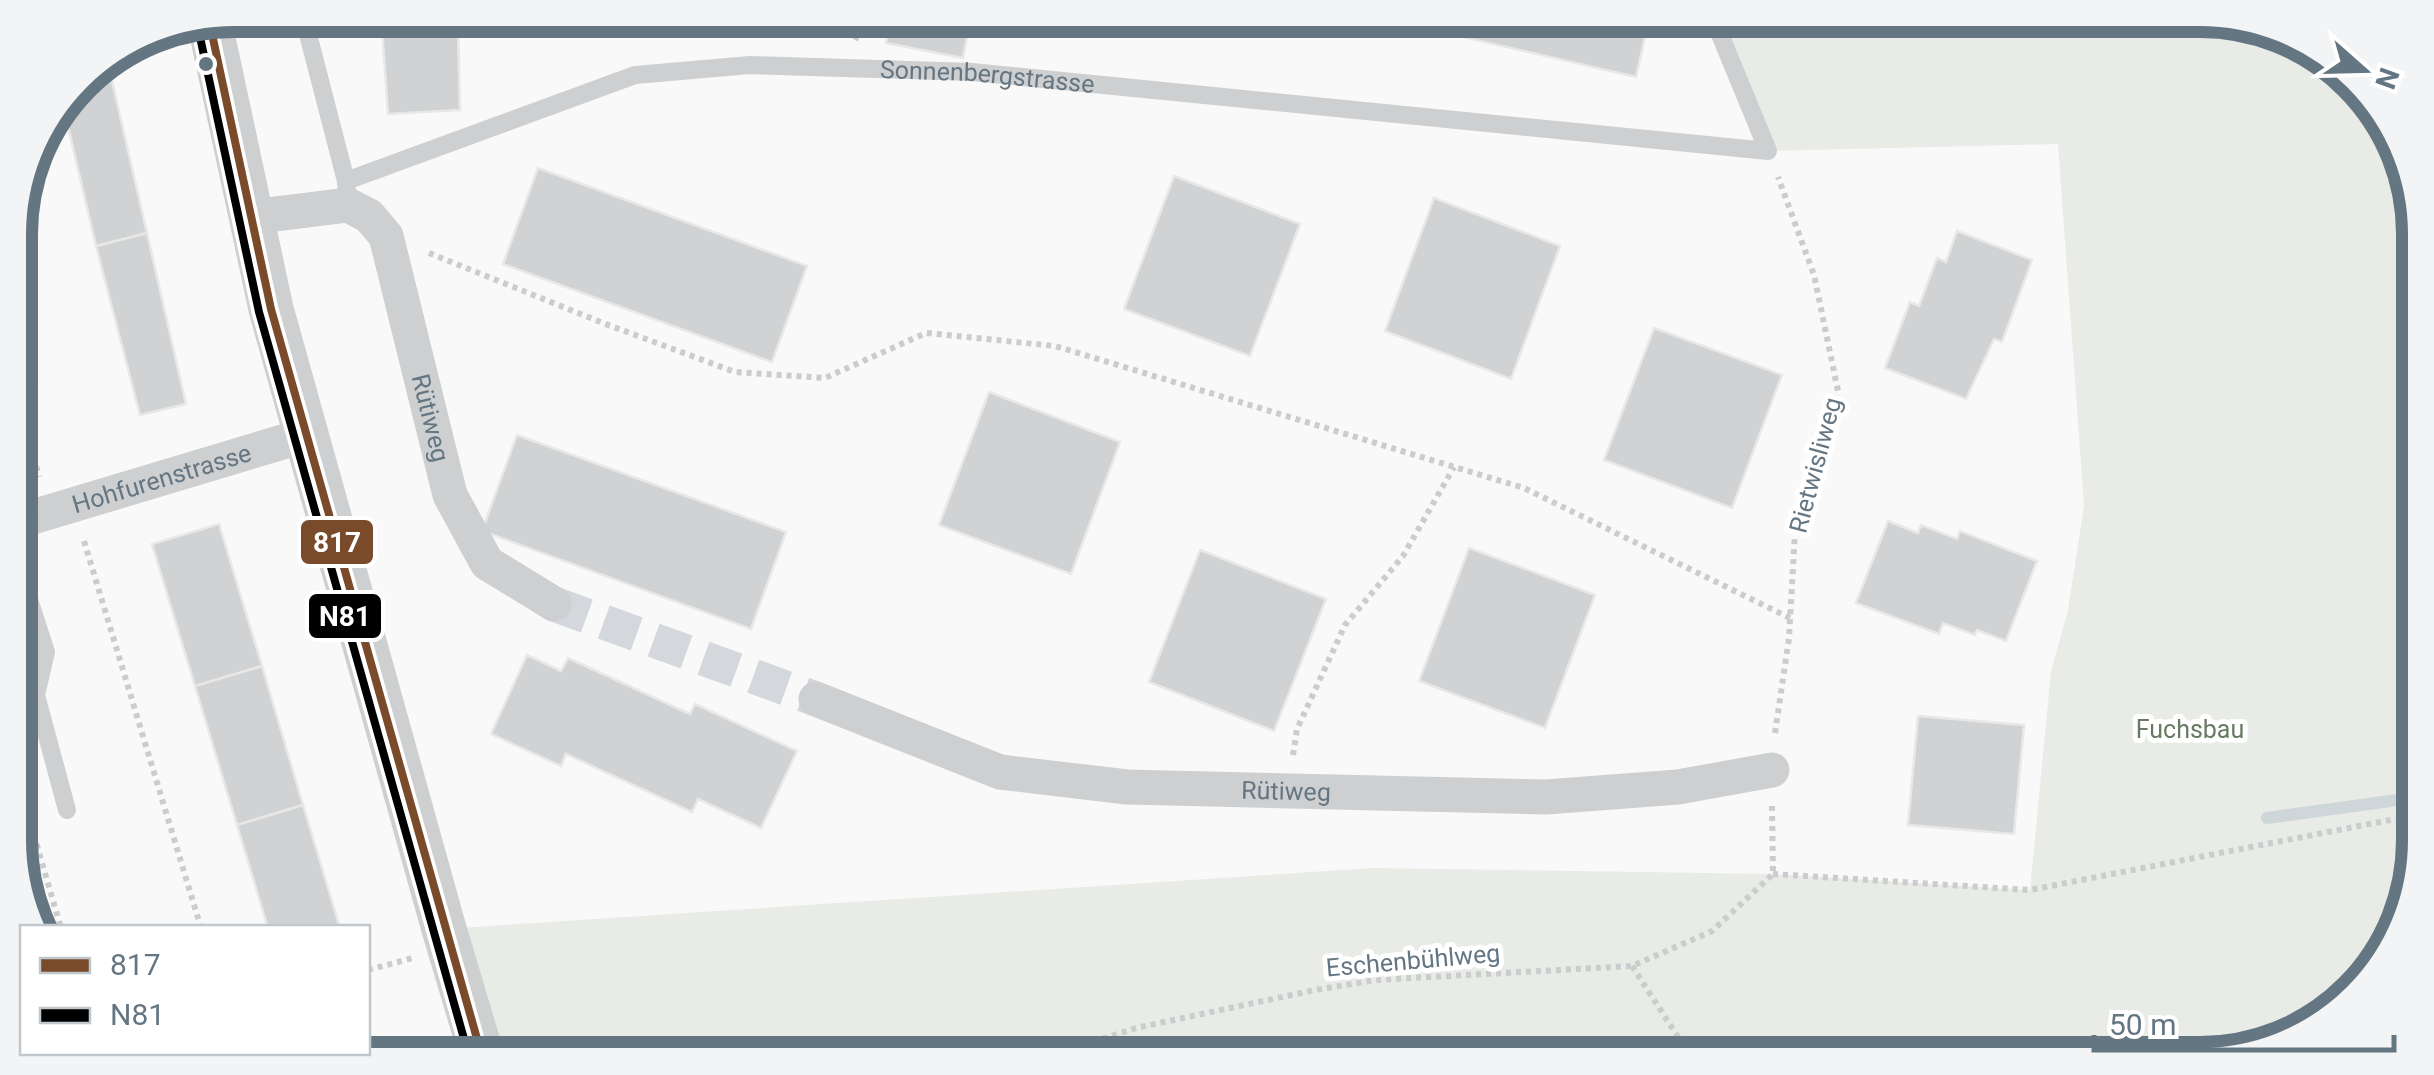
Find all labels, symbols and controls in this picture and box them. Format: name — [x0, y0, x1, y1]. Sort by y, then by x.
north arrow — [2314, 20, 2414, 120]
unlabelled marker — [196, 54, 216, 74]
street label: Sonnenbergstrasse — [880, 55, 1096, 99]
text: N — [2368, 63, 2406, 93]
street label: Rütiweg — [406, 371, 455, 465]
street label: Rietwisliweg — [1783, 394, 1847, 536]
street label: Hohfurenstrasse — [69, 438, 255, 519]
line badge: 817 — [299, 518, 375, 566]
text: 817 — [313, 526, 361, 559]
line badge: N81 — [307, 592, 383, 640]
text: N81 — [319, 600, 371, 633]
park label: Fuchsbau — [2136, 715, 2244, 744]
street label: Rütiweg — [1241, 776, 1331, 807]
legend — [20, 925, 370, 1055]
street label: Eschenbühlweg — [1325, 938, 1501, 983]
text: 817 — [110, 947, 161, 982]
scale bar — [2094, 990, 2394, 1052]
text: N81 — [110, 997, 165, 1032]
text: 50 m — [2109, 1007, 2176, 1042]

